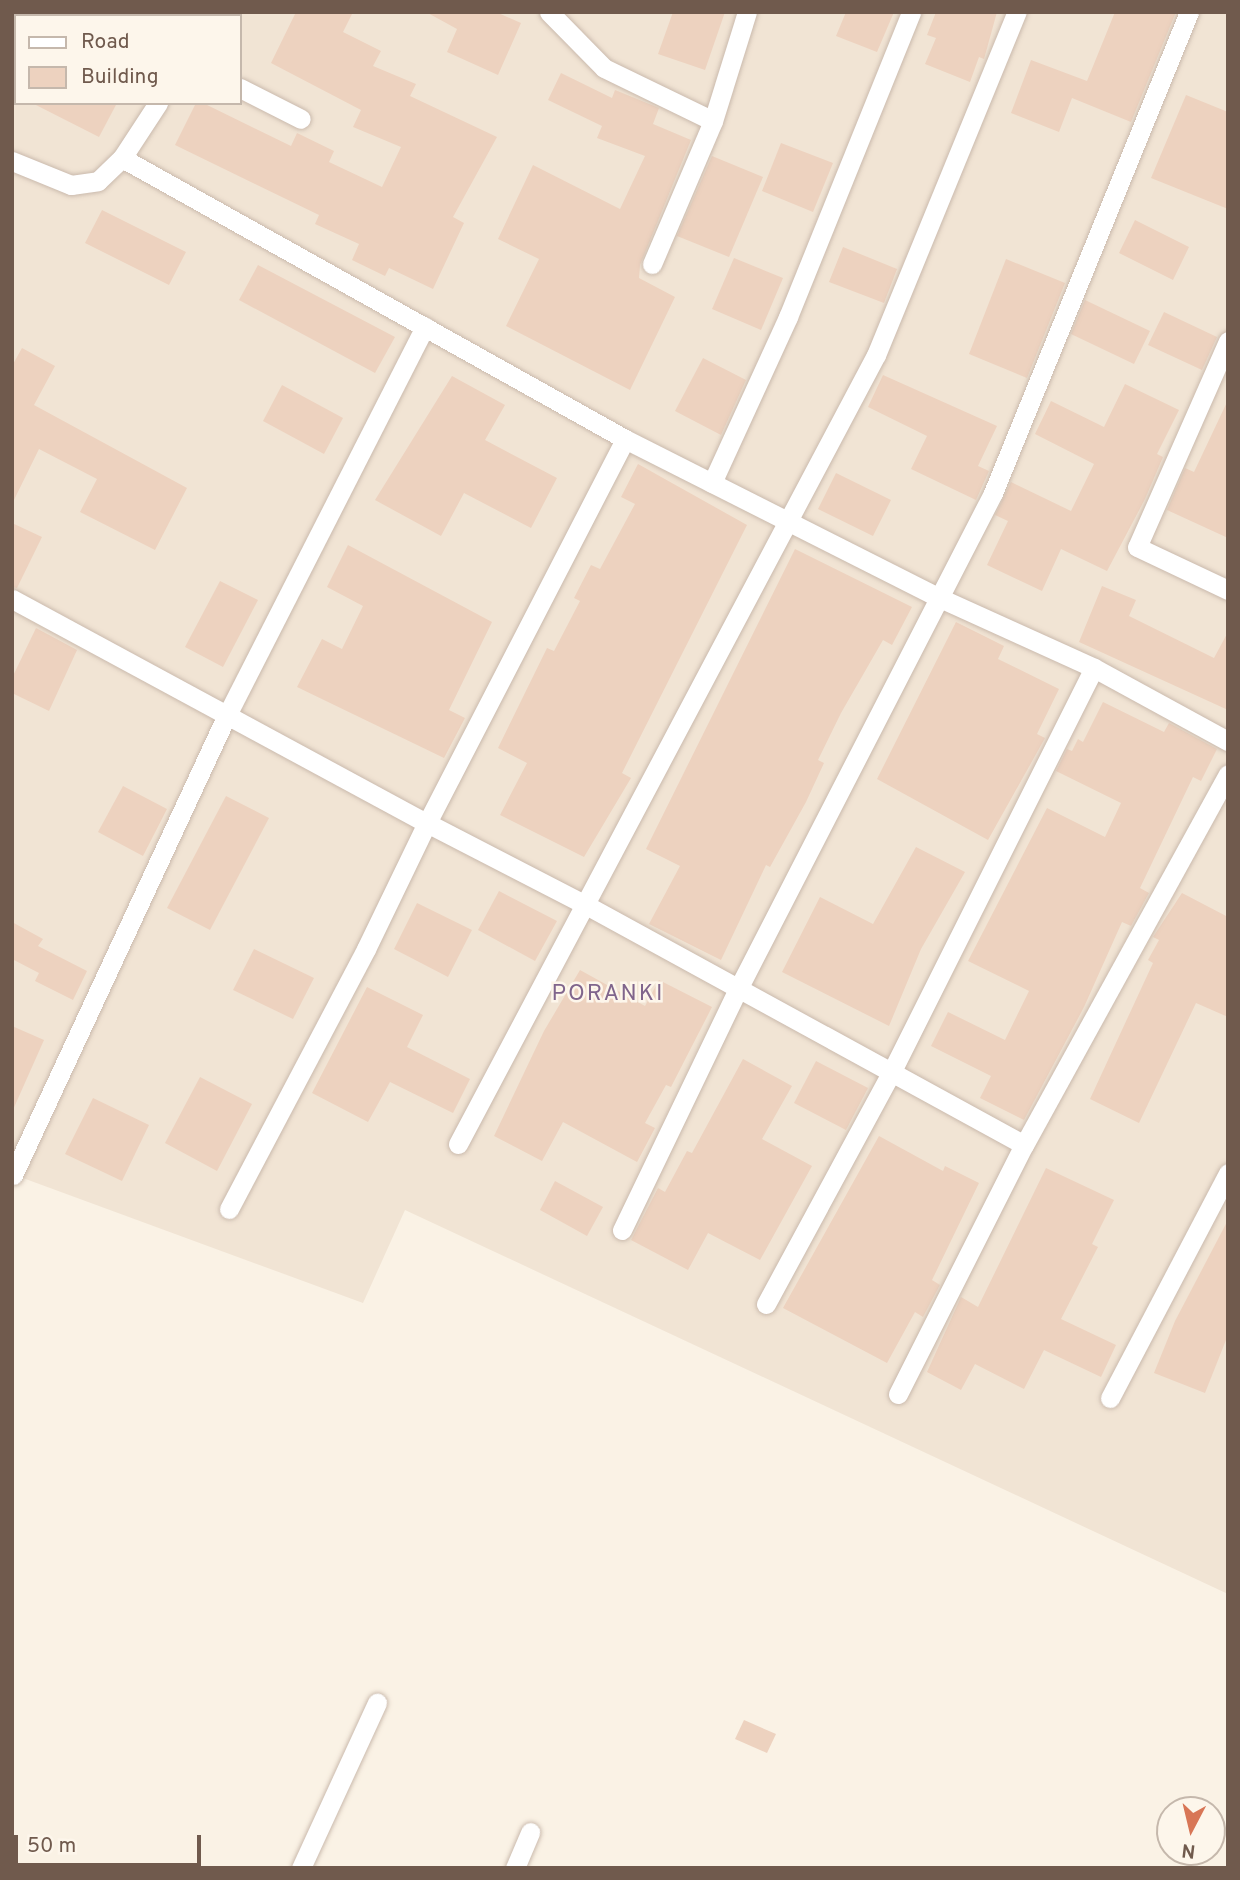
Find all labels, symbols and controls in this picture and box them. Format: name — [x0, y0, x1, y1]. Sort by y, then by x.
legend — [14, 14, 242, 105]
text: Road — [81, 29, 130, 56]
text: Building — [81, 64, 159, 91]
district label: PORANKI — [552, 981, 664, 1009]
north arrow — [1156, 1796, 1226, 1866]
scale bar — [18, 1820, 205, 1864]
text: 50 m — [27, 1833, 76, 1860]
text: N — [1180, 1837, 1197, 1863]

